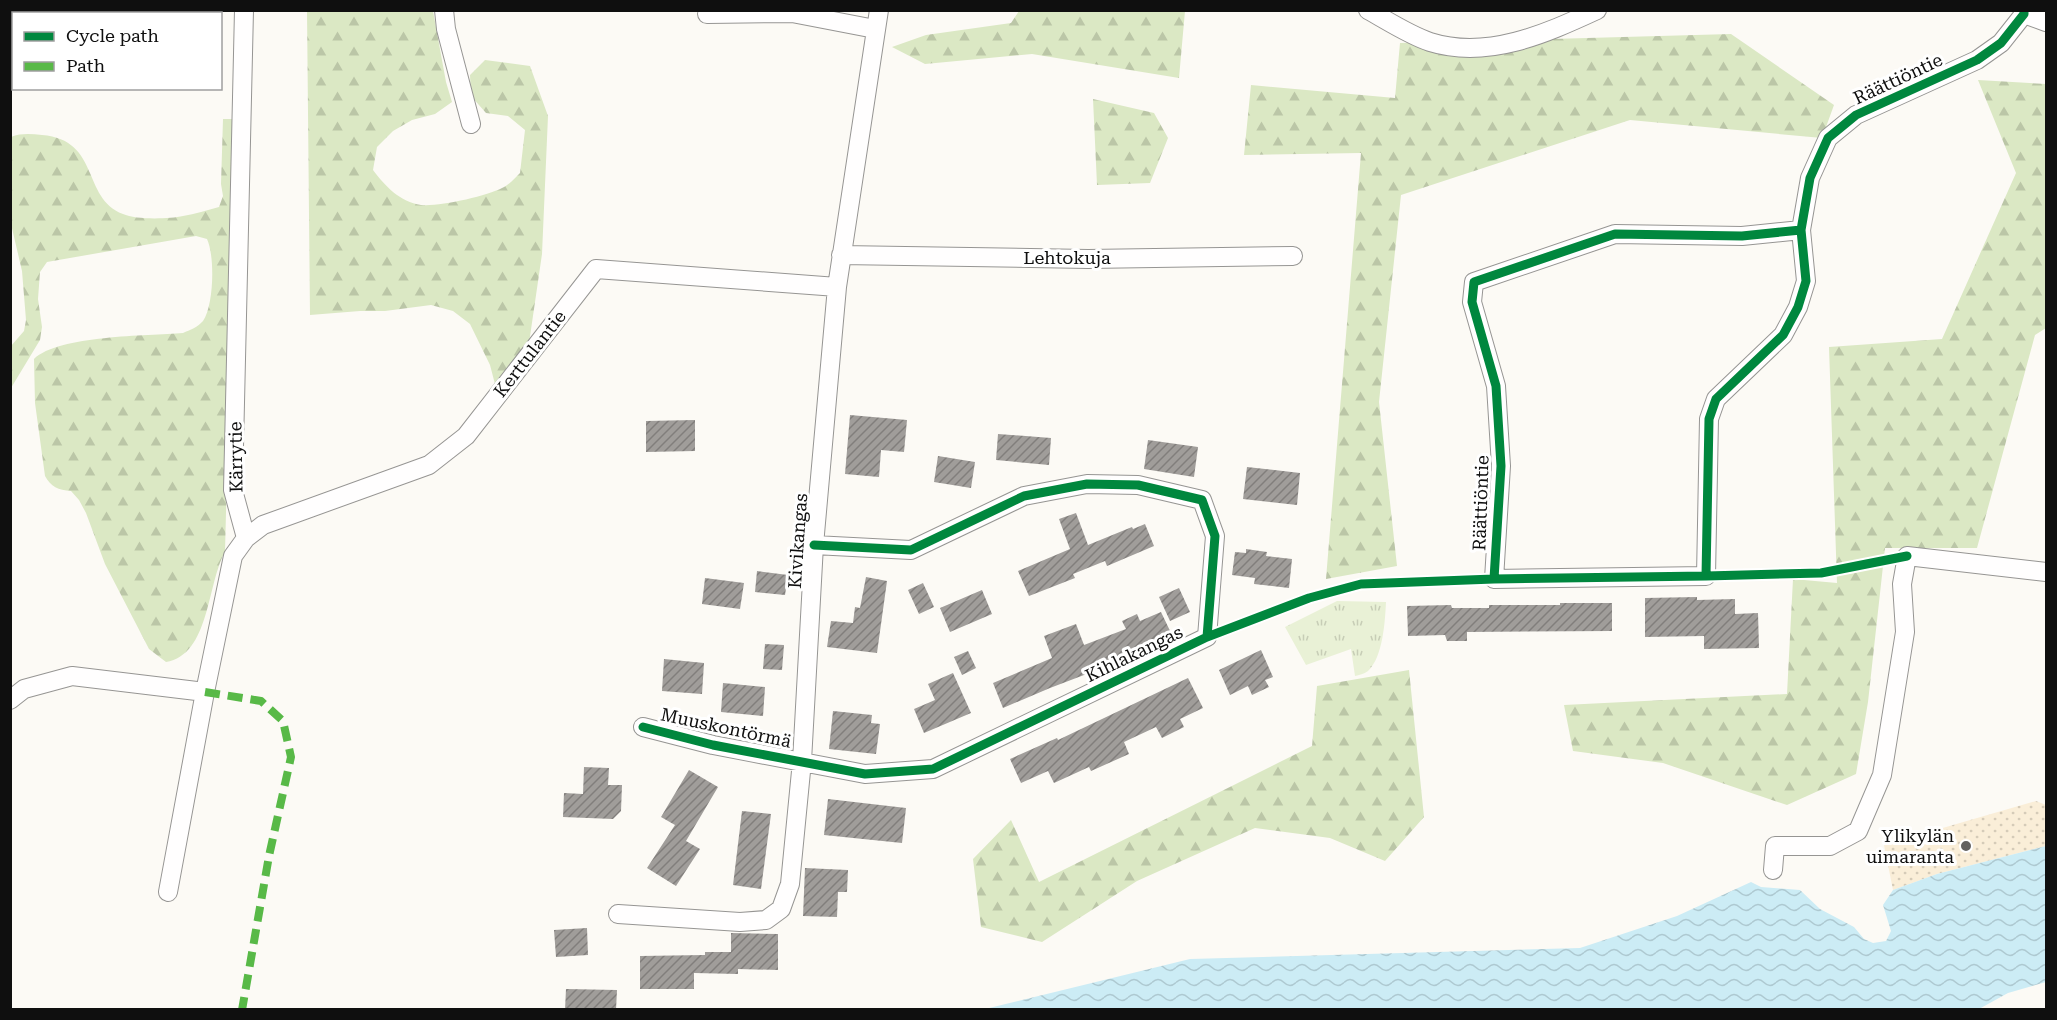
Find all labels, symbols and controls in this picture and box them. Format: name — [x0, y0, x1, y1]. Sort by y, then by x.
legend — [12, 12, 222, 90]
text: Cycle path — [66, 25, 159, 46]
street label: Räättiöntie — [1850, 49, 1946, 108]
text: Path — [66, 55, 105, 76]
street label: Lehtokuja — [1023, 247, 1111, 268]
street label: Kerttulantie — [489, 306, 570, 401]
street label: Kärrytie — [224, 421, 247, 493]
street label: Räättiöntie — [1468, 455, 1493, 551]
street label: Kivikangas — [784, 493, 811, 589]
street label: Kihlakangas — [1082, 621, 1186, 686]
street label: Muuskontörmä — [659, 703, 793, 752]
place label: Ylikylän uimaranta — [1866, 825, 1954, 867]
marker: Ylikylän uimaranta — [1959, 839, 1973, 853]

